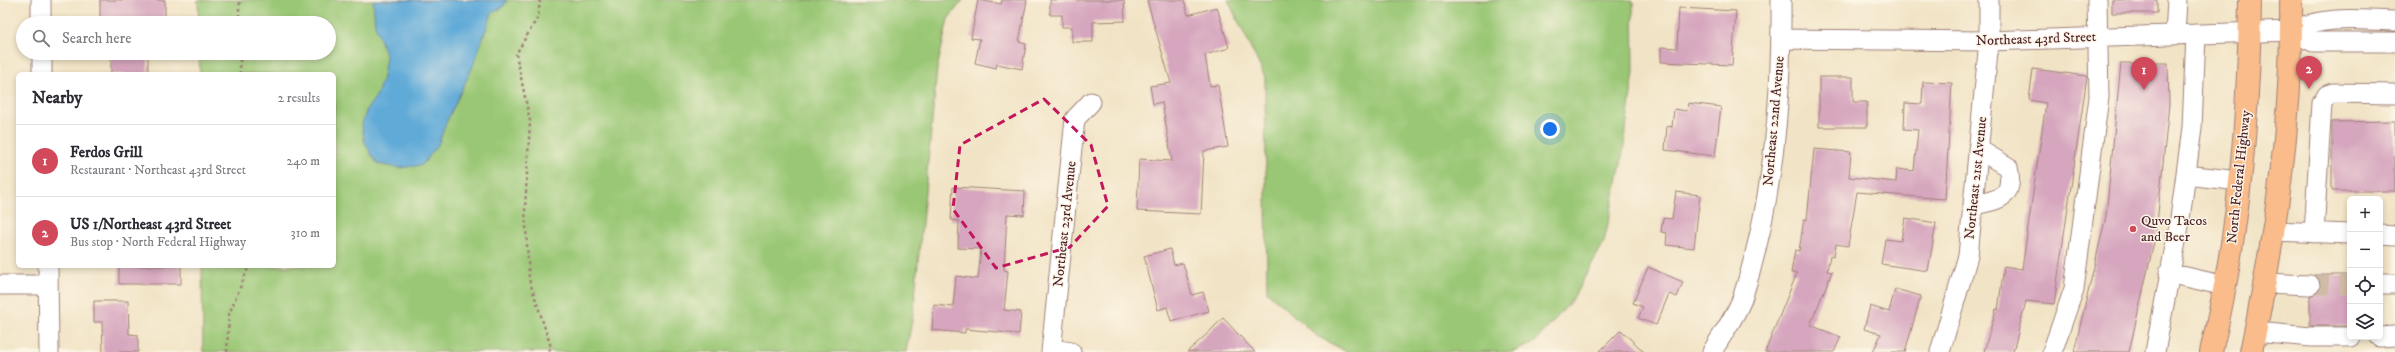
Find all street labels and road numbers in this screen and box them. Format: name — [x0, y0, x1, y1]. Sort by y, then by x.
street label: Northeast 43rd Street — [1976, 28, 2097, 50]
street label: Northeast 22nd Avenue — [1759, 55, 1789, 187]
street label: North Federal Highway — [2223, 109, 2255, 245]
street label: Northeast 21st Avenue — [1961, 115, 1991, 240]
street label: Northeast 23rd Avenue — [1049, 160, 1081, 288]

